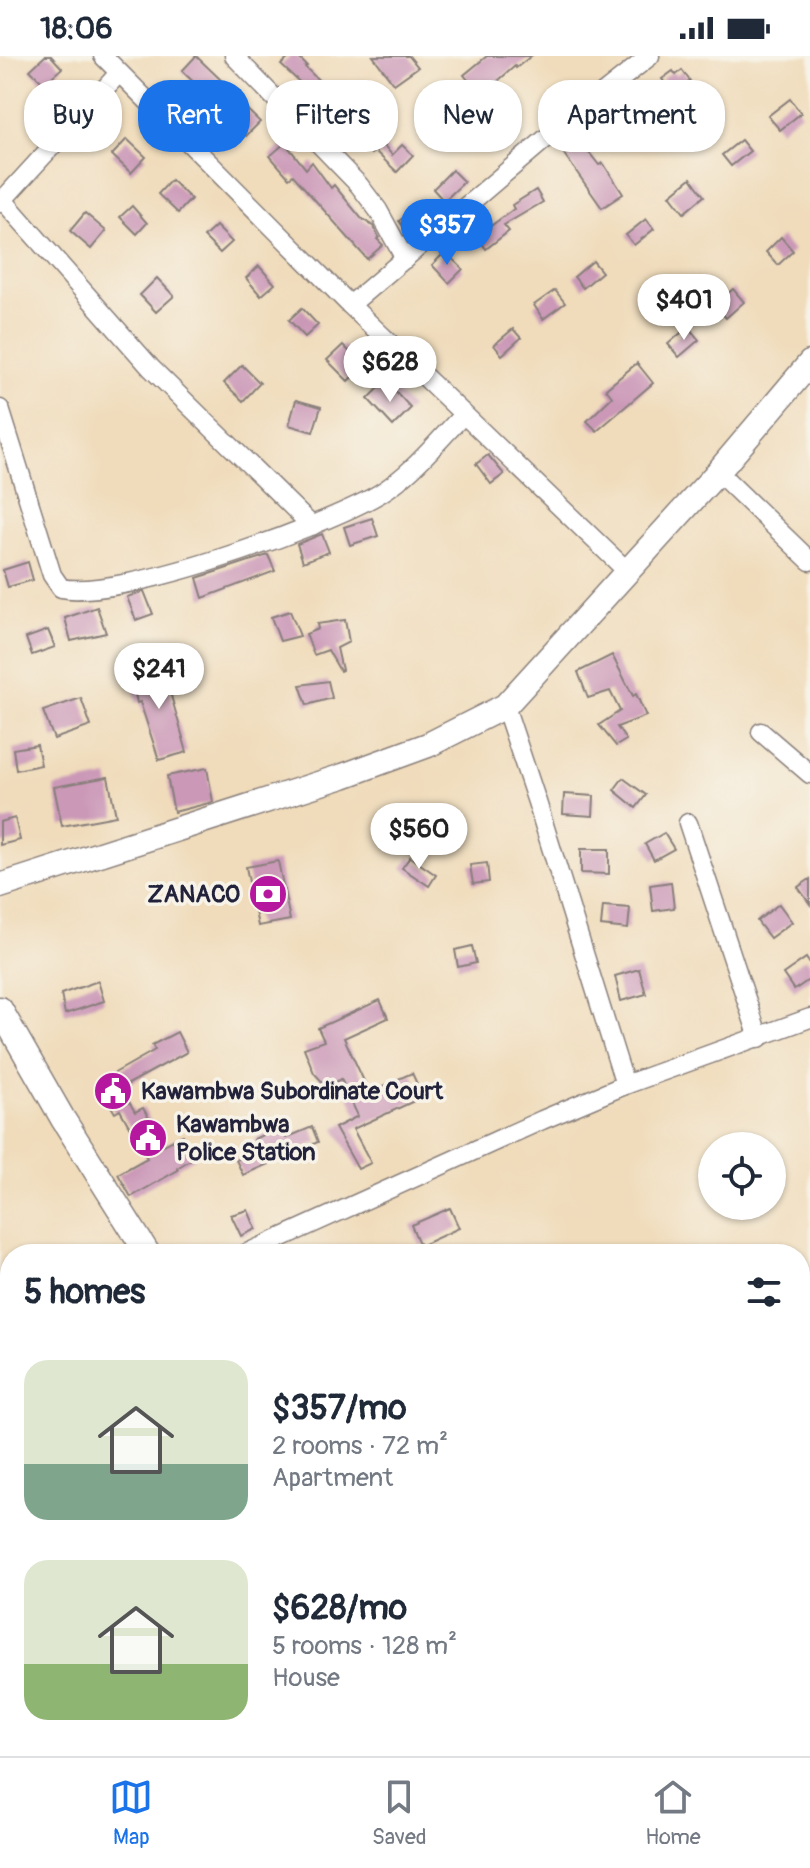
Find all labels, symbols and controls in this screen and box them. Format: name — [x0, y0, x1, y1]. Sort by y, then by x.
text: 18:06 — [40, 10, 113, 47]
chip: Buy — [24, 80, 122, 152]
chip: Rent — [138, 80, 250, 152]
chip: Filters — [266, 80, 398, 152]
chip: New — [414, 80, 522, 152]
chip: Apartment — [538, 80, 725, 152]
pin: $357 — [400, 199, 494, 267]
text: $357 — [419, 209, 475, 241]
pin: $401 — [637, 274, 731, 342]
text: $401 — [655, 284, 713, 316]
pin: $628 — [343, 336, 437, 404]
text: $628 — [362, 346, 418, 378]
pin: $241 — [112, 643, 206, 711]
text: $241 — [132, 653, 186, 685]
pin: $560 — [372, 803, 466, 871]
text: $560 — [388, 813, 450, 845]
bank icon: ZANACO — [247, 873, 289, 915]
place label: ZANACO — [147, 880, 240, 909]
public building icon: Kawambwa Subordinate Court — [92, 1070, 134, 1112]
place label: Kawambwa Subordinate Court — [141, 1077, 444, 1106]
place label: Kawambwa Police Station — [176, 1110, 316, 1167]
public building icon: Kawambwa Police Station — [127, 1117, 169, 1159]
map controls — [698, 1132, 786, 1220]
button: locate — [698, 1132, 786, 1220]
icon: filters — [742, 1270, 786, 1314]
text: 5 homes — [24, 1271, 145, 1314]
text: $357/mo — [272, 1387, 406, 1430]
icon: home — [88, 1392, 184, 1488]
text: 2 rooms · 72 m² — [272, 1430, 448, 1462]
text: Apartment — [272, 1462, 393, 1494]
text: $628/mo — [272, 1587, 407, 1630]
icon: home — [88, 1592, 184, 1688]
text: 5 rooms · 128 m² — [272, 1630, 457, 1662]
text: House — [272, 1662, 340, 1694]
tab: Map — [109, 1775, 153, 1851]
tab: Saved — [372, 1775, 427, 1851]
tab: Home — [645, 1775, 701, 1851]

